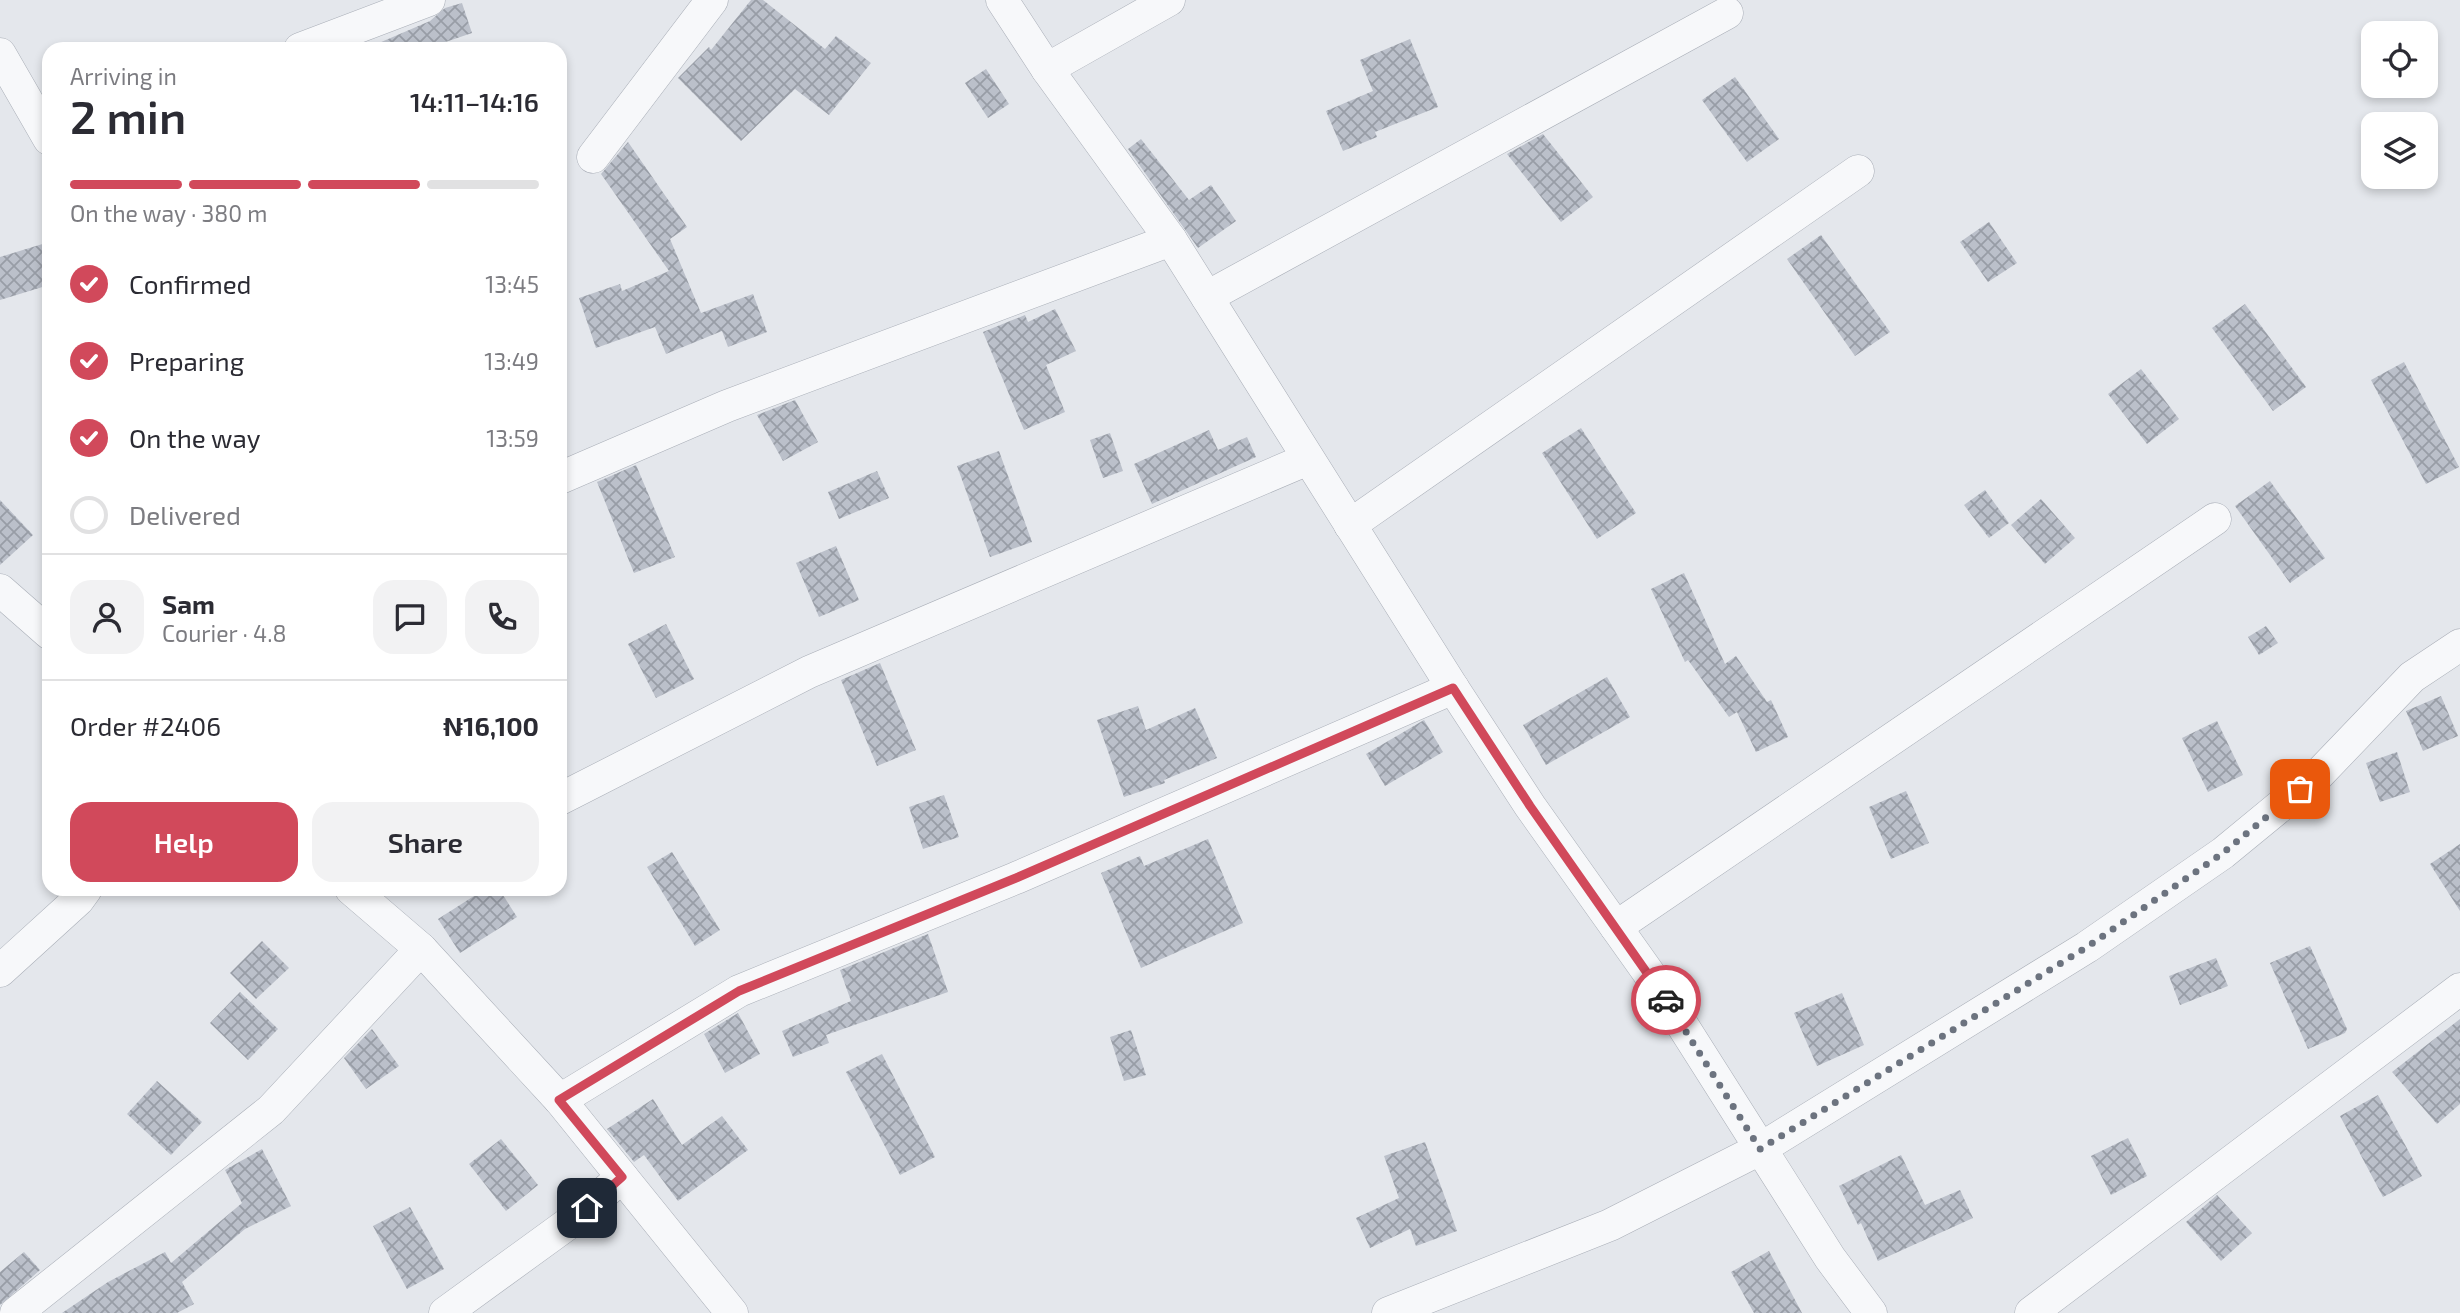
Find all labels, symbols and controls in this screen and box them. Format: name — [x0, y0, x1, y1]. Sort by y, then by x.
map controls — [2361, 21, 2438, 189]
button: locate — [2361, 21, 2438, 98]
text: Arriving in — [70, 62, 177, 90]
text: 14:11–14:16 — [410, 86, 539, 117]
text: 2 min — [70, 88, 186, 143]
button: layers — [2361, 112, 2438, 189]
text: On the way · 380 m — [70, 199, 267, 227]
icon: check — [70, 265, 108, 303]
text: Confirmed — [129, 268, 252, 299]
text: 13:45 — [485, 270, 539, 298]
icon: check — [70, 342, 108, 380]
text: Preparing — [129, 345, 244, 376]
text: 13:49 — [484, 347, 539, 375]
icon: check — [70, 419, 108, 457]
text: On the way — [129, 422, 260, 453]
text: 13:59 — [486, 424, 539, 452]
text: Delivered — [129, 499, 241, 530]
button: person — [70, 580, 144, 654]
button: chat — [373, 580, 447, 654]
button: phone — [465, 580, 539, 654]
text: Sam — [162, 588, 215, 619]
text: Courier · 4.8 — [162, 619, 286, 647]
text: Order #2406 — [70, 710, 221, 741]
text: ₦16,100 — [443, 710, 539, 741]
pin — [2270, 759, 2330, 819]
icon: bag — [2281, 770, 2319, 808]
button: Help — [70, 802, 298, 882]
button: Share — [312, 802, 539, 882]
courier — [1631, 965, 1701, 1035]
icon: car — [1647, 981, 1685, 1019]
pin — [557, 1178, 617, 1238]
icon: home — [568, 1189, 606, 1227]

